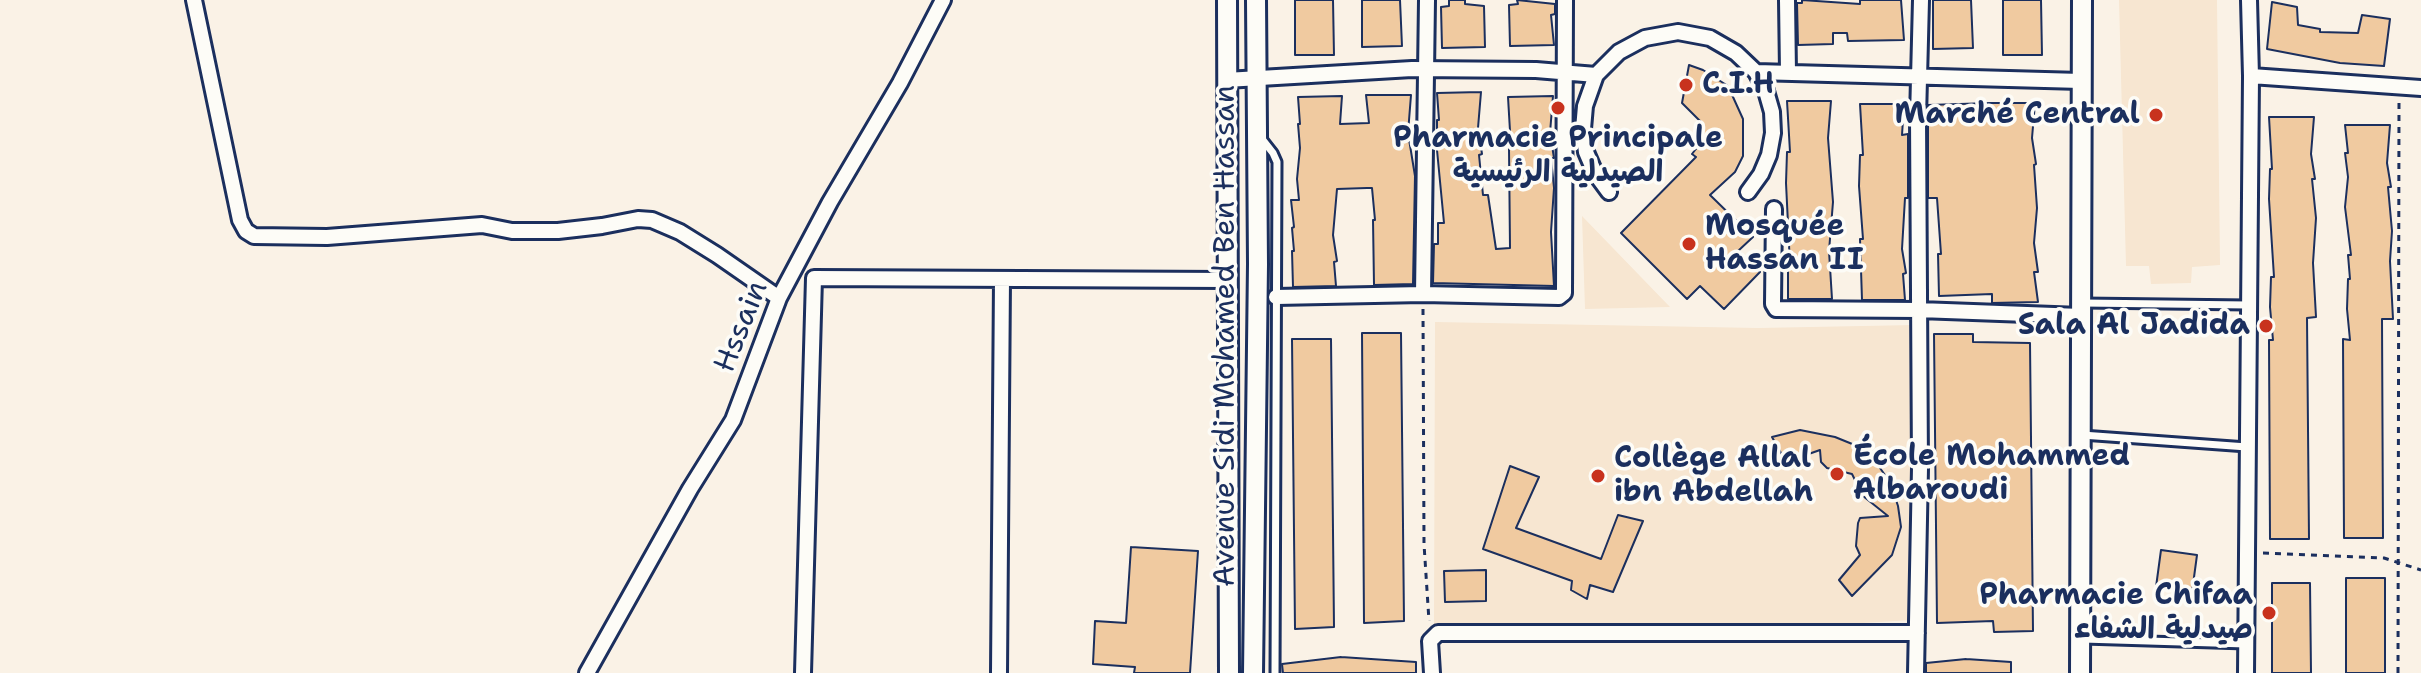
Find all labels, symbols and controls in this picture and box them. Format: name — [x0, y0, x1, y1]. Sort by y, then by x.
place label: C.I.H — [1702, 67, 1774, 103]
marker: C.I.H — [1677, 76, 1695, 94]
street label: Avenue Sidi Mohamed Ben Hassan — [1208, 85, 1244, 587]
place label: Marché Central — [1895, 97, 2140, 133]
marker: Pharmacie Principale الصيدلية الرئيسية — [1549, 99, 1567, 117]
marker: Marché Central — [2147, 106, 2165, 124]
place label: Pharmacie Principale الصيدلية الرئيسية — [1393, 121, 1723, 192]
place label: Mosquée Hassan II — [1705, 209, 1864, 280]
marker: Mosquée Hassan II — [1680, 235, 1698, 253]
street label: Hssain — [707, 276, 777, 378]
place label: Sala Al Jadida — [2018, 308, 2250, 344]
marker: Sala Al Jadida — [2257, 317, 2275, 335]
place label: École Mohammed Albaroudi — [1853, 439, 2130, 510]
place label: Collège Allal ibn Abdellah — [1614, 441, 1813, 512]
marker: École Mohammed Albaroudi — [1828, 465, 1846, 483]
marker: Collège Allal ibn Abdellah — [1589, 467, 1607, 485]
place label: Pharmacie Chifaa صيدلية الشفاء — [1979, 578, 2253, 648]
marker: Pharmacie Chifaa صيدلية الشفاء — [2260, 604, 2278, 622]

